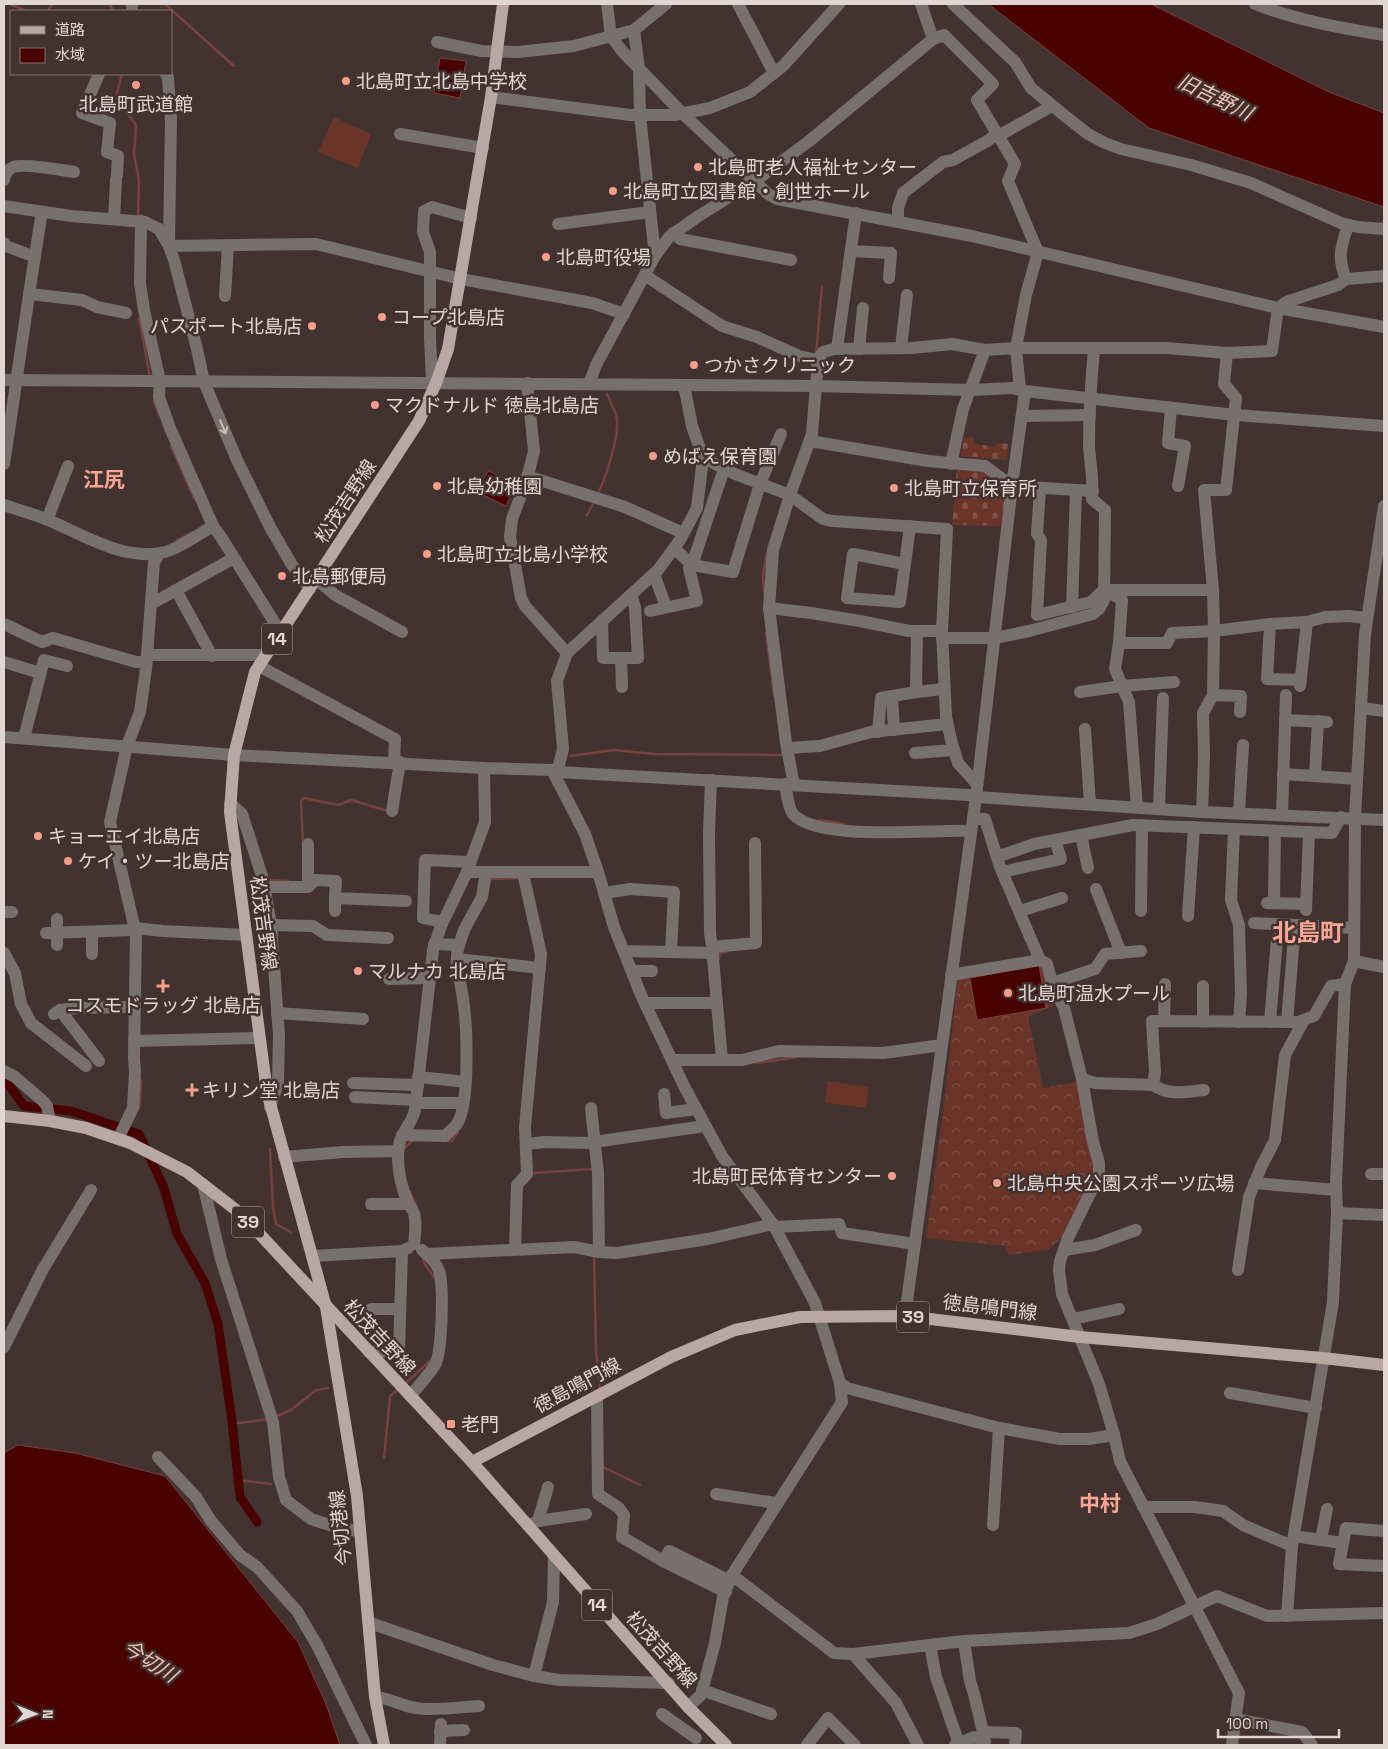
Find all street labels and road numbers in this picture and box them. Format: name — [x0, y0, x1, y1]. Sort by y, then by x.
street label: 松茂吉野線 — [309, 455, 382, 548]
road number: 14 — [262, 624, 292, 654]
street label: 松茂吉野線 — [245, 874, 282, 972]
road number: 39 — [232, 1206, 264, 1238]
street label: 徳島鳴門線 — [941, 1289, 1039, 1326]
street label: 松茂吉野線 — [338, 1294, 421, 1381]
road number: 39 — [897, 1301, 929, 1332]
street label: 徳島鳴門線 — [529, 1352, 625, 1419]
street label: 今切港線 — [324, 1489, 357, 1567]
road number: 14 — [582, 1590, 612, 1620]
street label: 松茂吉野線 — [621, 1606, 703, 1693]

